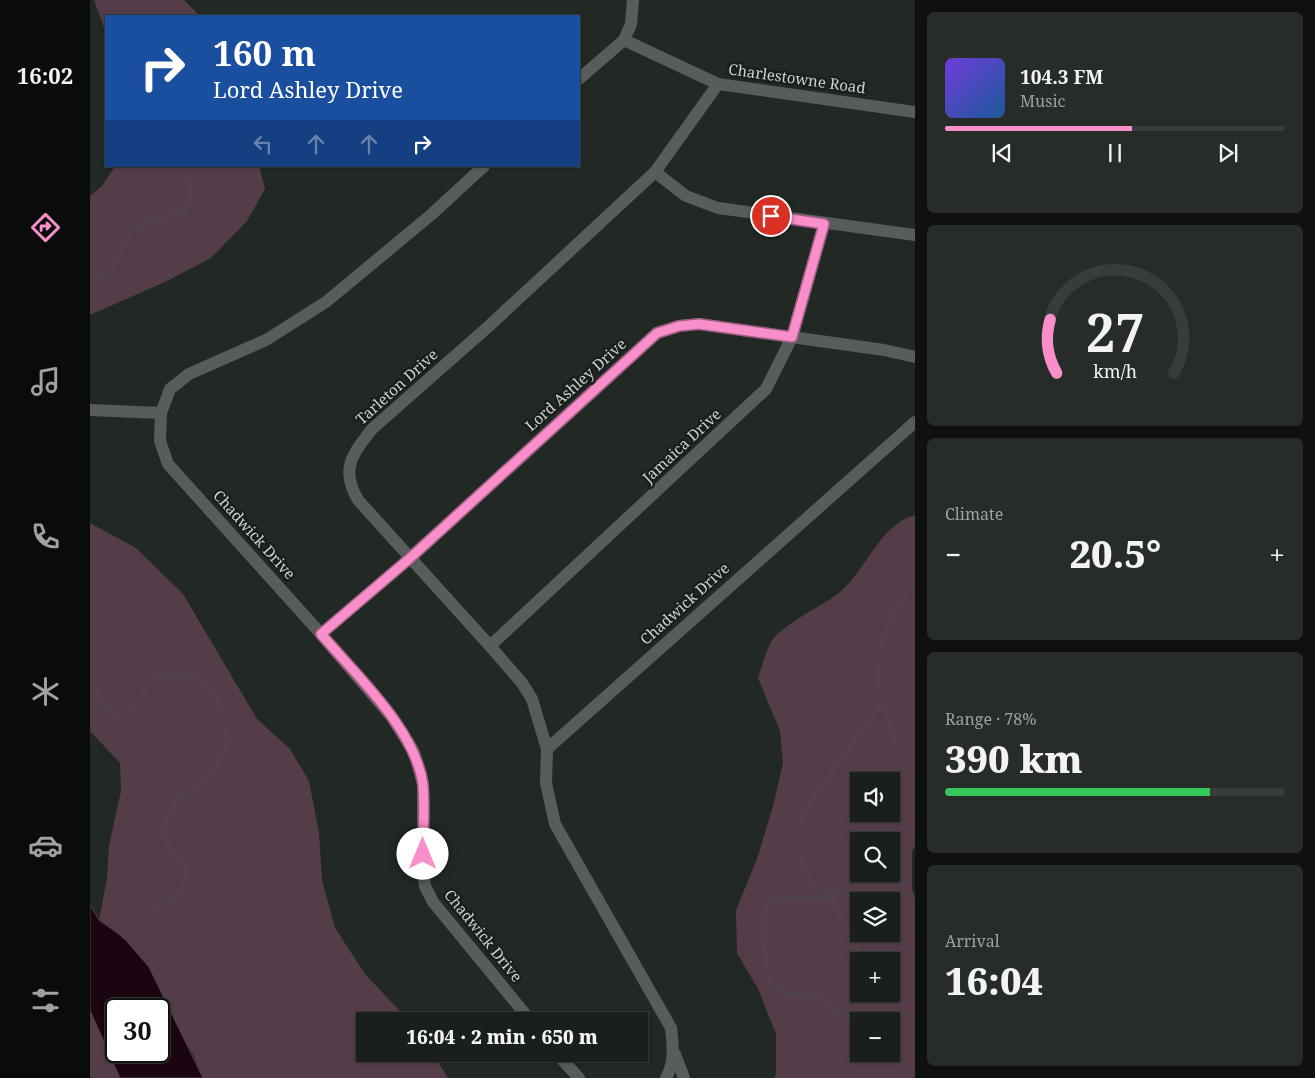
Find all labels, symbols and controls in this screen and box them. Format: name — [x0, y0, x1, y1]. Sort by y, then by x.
text: 160 m — [213, 29, 316, 76]
icon: right — [130, 35, 195, 100]
street label: Charlestowne Road — [727, 58, 867, 98]
text: 16:02 — [17, 60, 73, 90]
text: 104.3 FM — [1020, 64, 1103, 90]
text: Lord Ashley Drive — [213, 74, 403, 104]
text: Music — [1020, 90, 1065, 112]
icon: left — [249, 130, 277, 158]
icon: ahead — [302, 130, 330, 158]
icon: ahead — [355, 130, 383, 158]
icon: right — [408, 130, 436, 158]
icon: previous — [988, 139, 1016, 167]
icon: pause — [1101, 139, 1129, 167]
icon: next — [1214, 139, 1242, 167]
pin — [750, 195, 792, 237]
icon: arrive — [757, 202, 785, 230]
icon: directions — [28, 210, 63, 245]
text: 27 — [1086, 296, 1144, 367]
street label: Lord Ashley Drive — [520, 333, 630, 435]
street label: Tarleton Drive — [351, 344, 442, 428]
text: km/h — [1093, 359, 1137, 383]
icon: music — [28, 364, 63, 399]
street label: Jamaica Drive — [637, 404, 725, 488]
street label: Chadwick Drive — [209, 485, 300, 583]
text: Climate — [945, 503, 1003, 525]
icon: phone — [28, 519, 63, 554]
text: 20.5° — [1069, 527, 1161, 579]
text: − — [945, 535, 961, 573]
text: + — [1269, 535, 1285, 573]
street label: Chadwick Drive — [635, 558, 733, 649]
icon: climate — [28, 674, 63, 709]
text: Range · 78% — [945, 708, 1037, 730]
text: 390 km — [945, 732, 1083, 784]
map controls — [850, 772, 900, 1062]
button: sound — [850, 772, 900, 822]
position arrow — [396, 827, 448, 879]
icon: car — [28, 828, 63, 863]
button: search — [850, 832, 900, 882]
street label: Chadwick Drive — [440, 885, 527, 986]
button: layers — [850, 892, 900, 942]
text: Arrival — [945, 930, 1000, 952]
button: + — [850, 952, 900, 1002]
text: 16:04 — [945, 954, 1043, 1006]
icon: filters — [28, 983, 63, 1018]
speed limit sign: 30 — [105, 998, 170, 1063]
button: − — [850, 1012, 900, 1062]
text: 16:04 · 2 min · 650 m — [406, 1024, 598, 1050]

